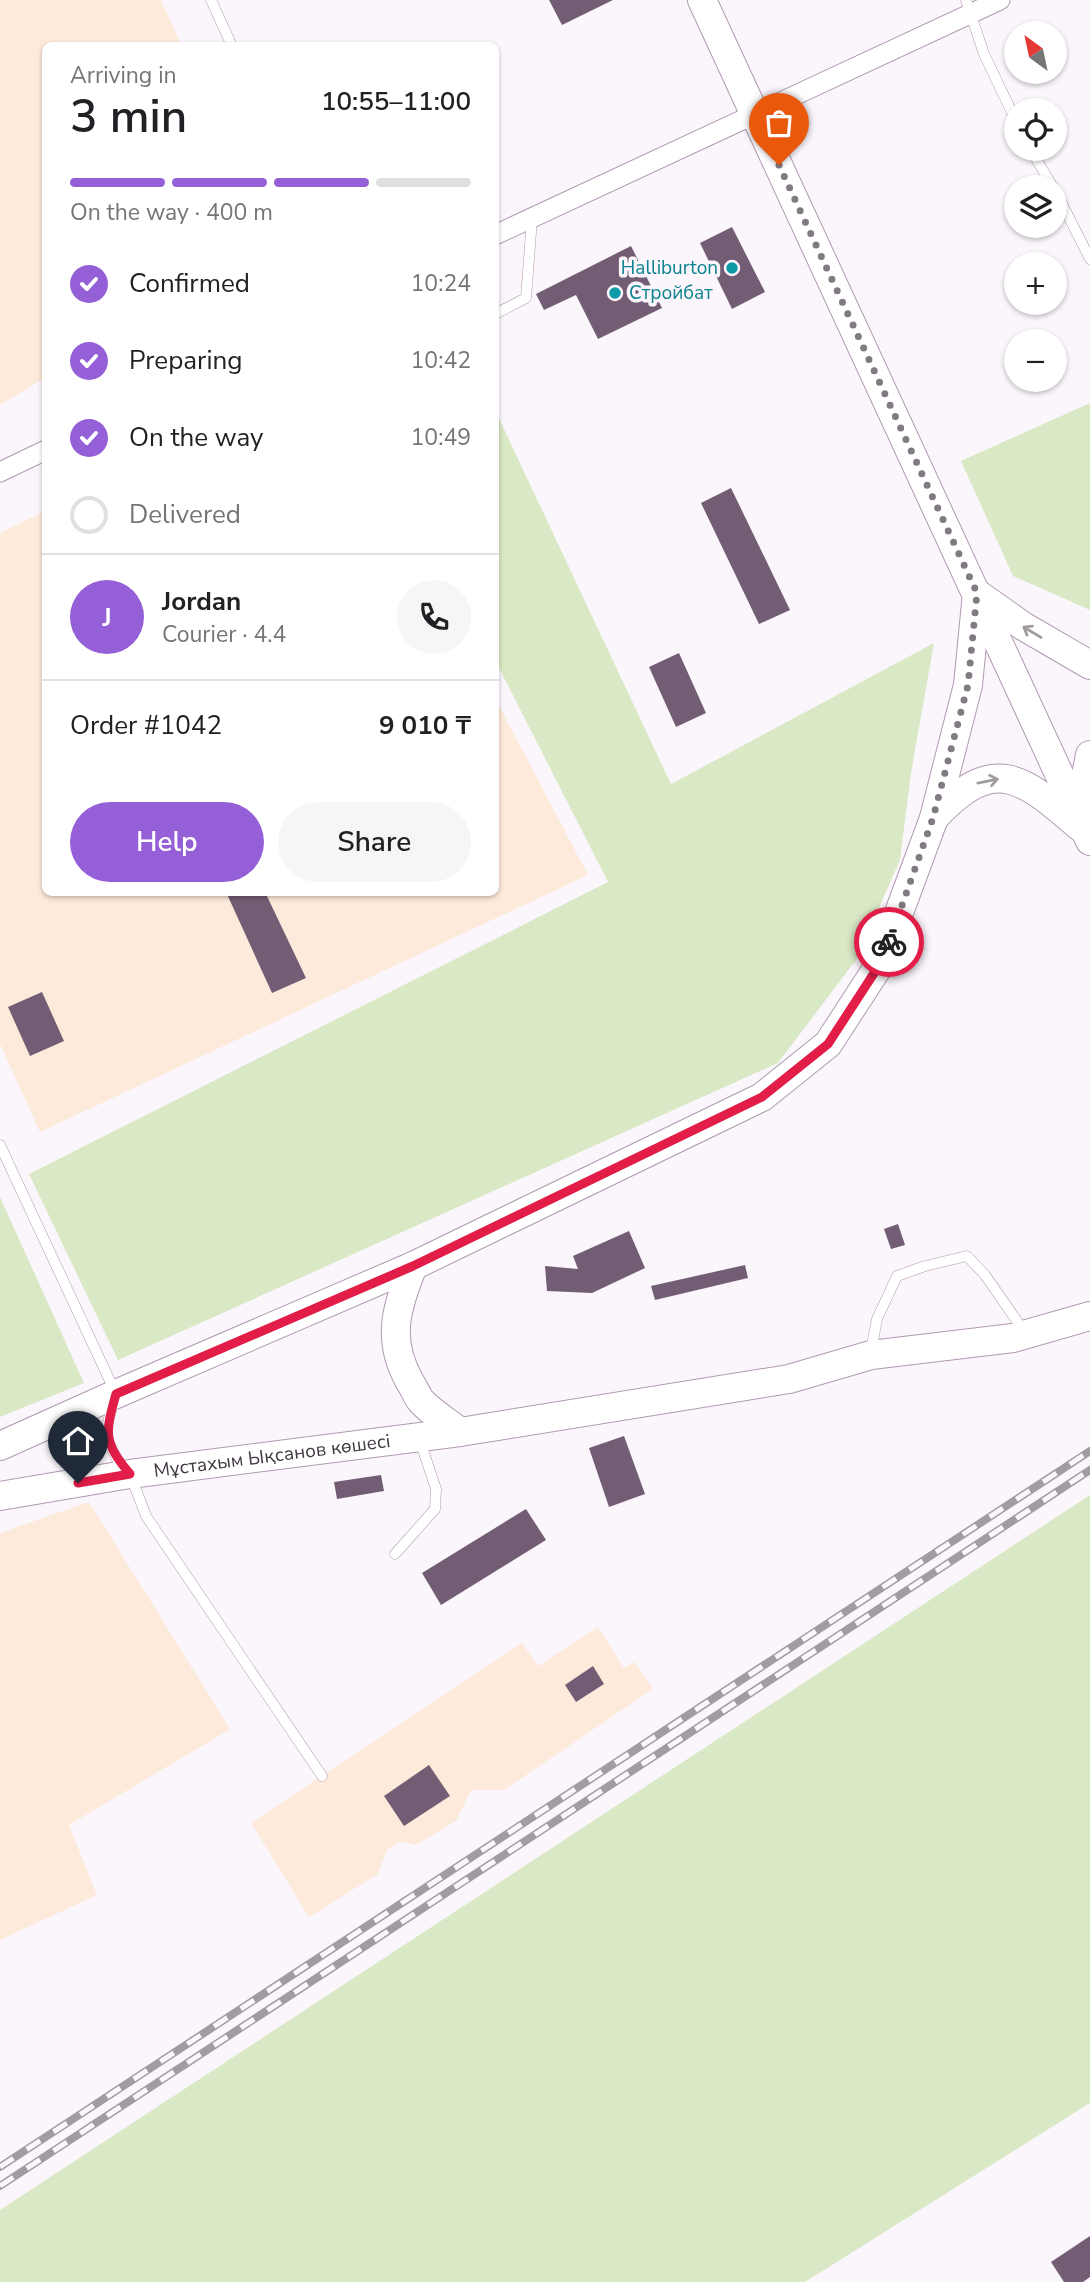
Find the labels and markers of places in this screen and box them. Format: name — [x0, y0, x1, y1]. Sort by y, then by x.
pin — [749, 93, 809, 165]
place label: Halliburton — [621, 255, 718, 281]
marker: Halliburton — [724, 260, 740, 276]
place label: Стройбат — [629, 280, 713, 306]
marker: Стройбат — [607, 285, 623, 301]
pin — [48, 1411, 108, 1483]

